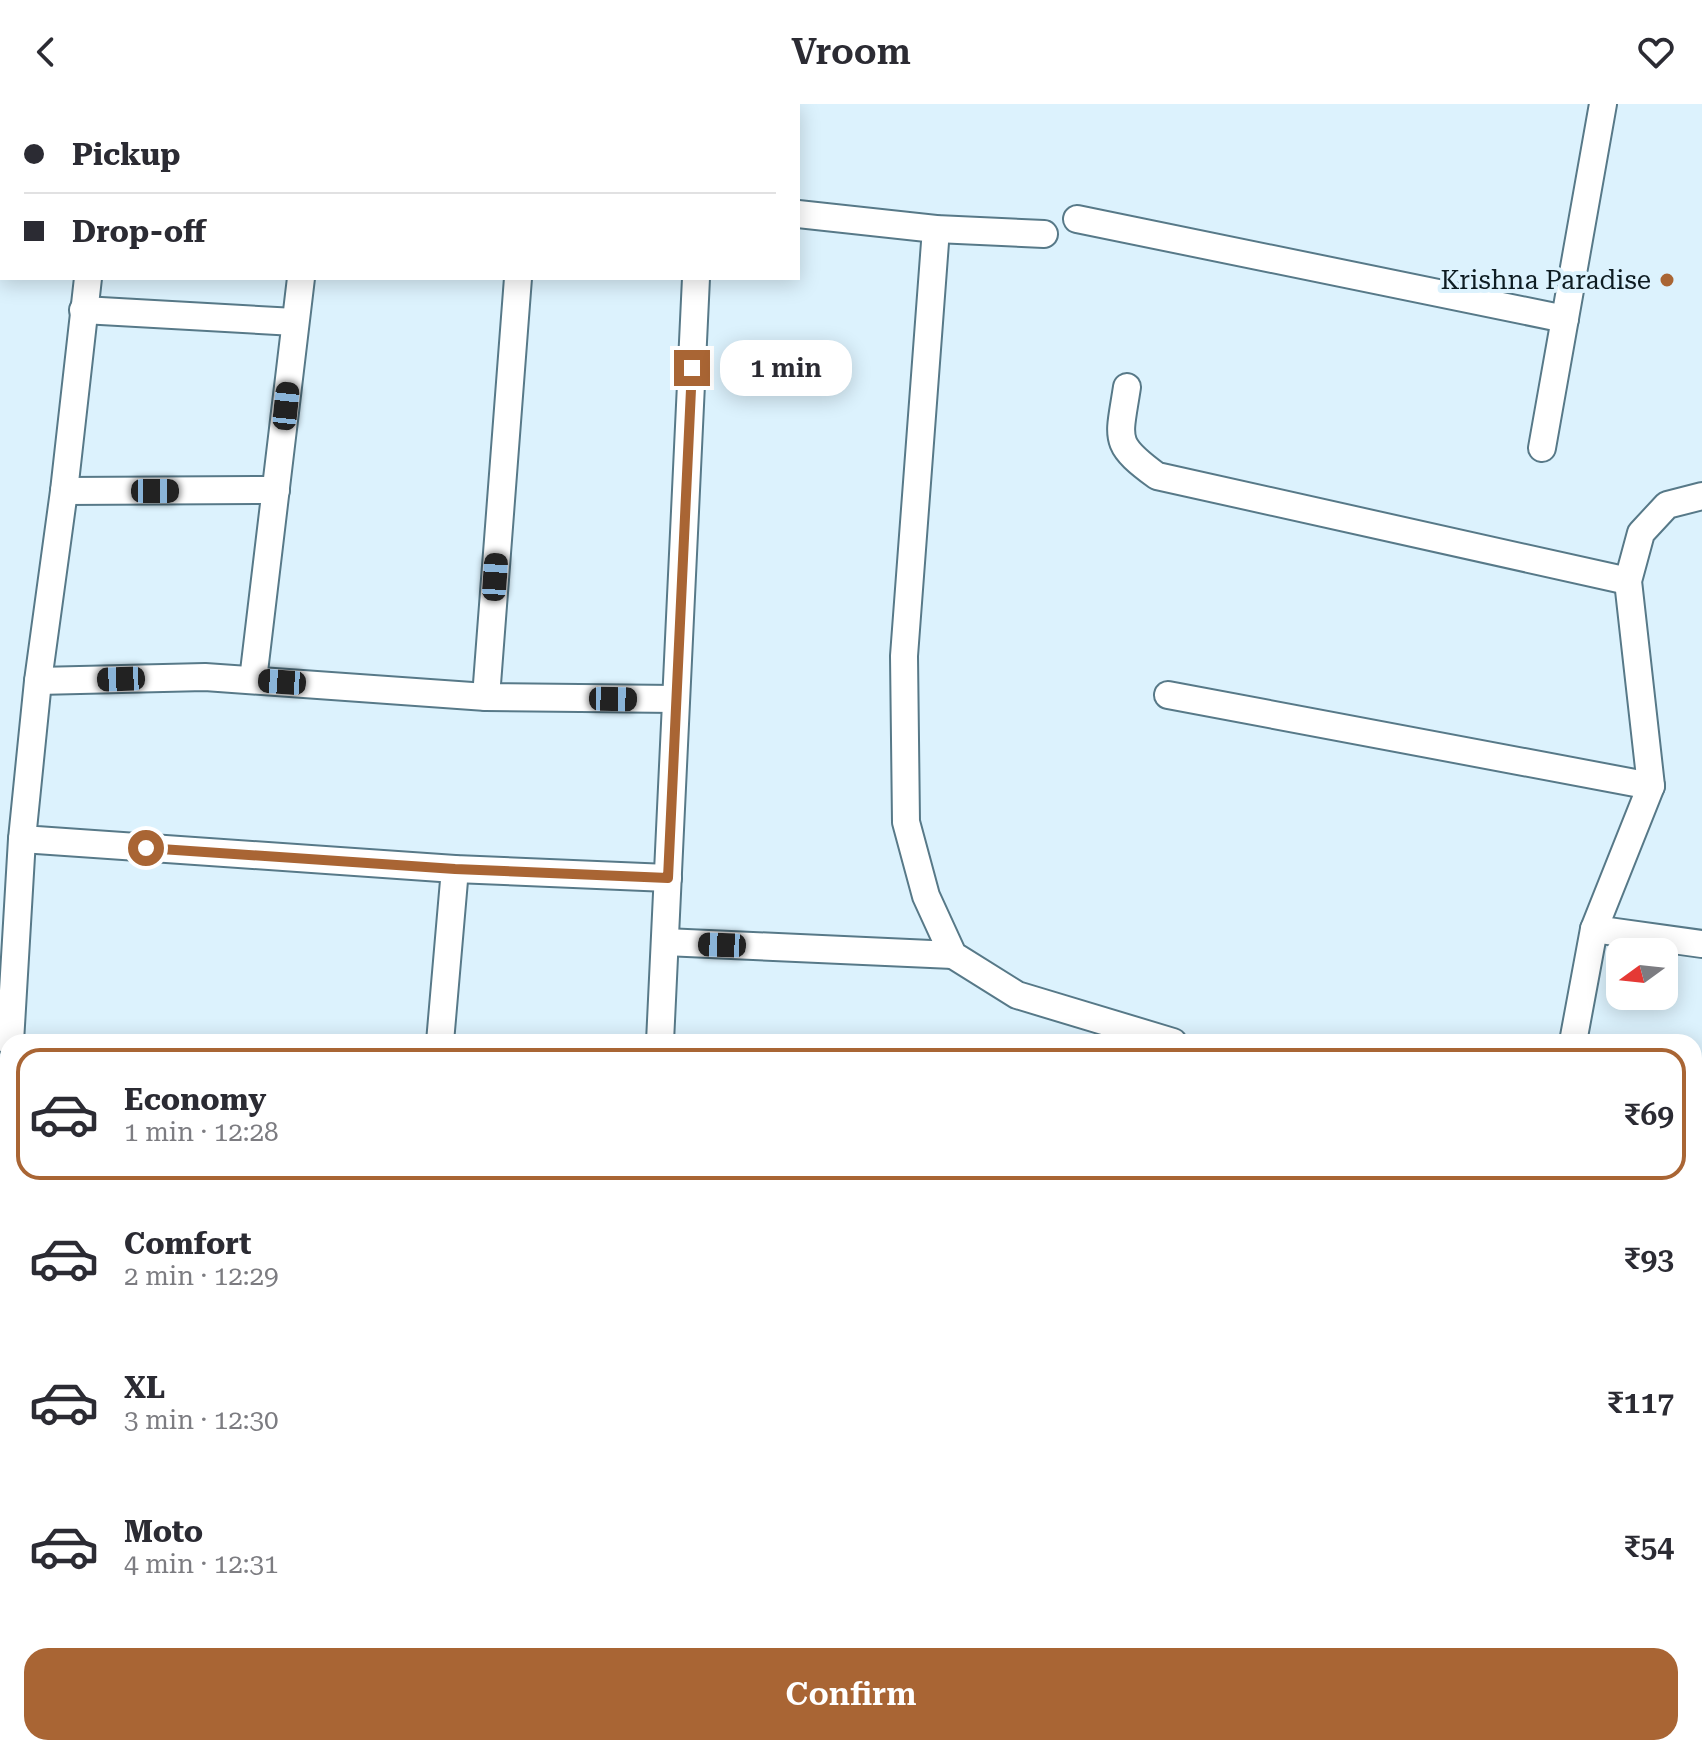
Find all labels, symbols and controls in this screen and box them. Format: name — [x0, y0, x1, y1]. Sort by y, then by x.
icon: back — [24, 30, 68, 74]
icon: heart — [1634, 30, 1678, 74]
text: Vroom — [791, 31, 911, 73]
text: Pickup — [72, 137, 180, 172]
text: Drop-off — [72, 214, 206, 249]
place label: Krishna Paradise — [1440, 265, 1651, 295]
marker: Krishna Paradise — [1658, 271, 1676, 289]
callout: 1 min — [720, 340, 852, 396]
route end — [674, 350, 710, 386]
text: 1 min — [750, 353, 822, 383]
car — [272, 381, 300, 431]
car — [131, 479, 179, 503]
car — [481, 552, 509, 602]
car — [97, 666, 145, 692]
car — [257, 668, 307, 696]
car — [589, 687, 637, 711]
route start — [128, 830, 164, 866]
car — [698, 932, 746, 958]
north arrow — [1606, 938, 1678, 1010]
map controls — [1606, 938, 1678, 1010]
icon: car — [28, 1078, 100, 1150]
text: Economy — [124, 1082, 266, 1117]
text: ₹69 — [1624, 1097, 1674, 1132]
text: 1 min · 12:28 — [124, 1117, 279, 1147]
icon: car — [28, 1222, 100, 1294]
text: Comfort — [124, 1226, 251, 1261]
text: ₹93 — [1624, 1241, 1674, 1276]
text: 2 min · 12:29 — [124, 1261, 279, 1291]
icon: car — [28, 1366, 100, 1438]
text: XL — [124, 1370, 165, 1405]
text: ₹117 — [1607, 1385, 1674, 1420]
text: 3 min · 12:30 — [124, 1405, 279, 1435]
icon: car — [28, 1510, 100, 1582]
text: Moto — [124, 1514, 203, 1549]
text: ₹54 — [1624, 1529, 1674, 1564]
text: 4 min · 12:31 — [124, 1549, 279, 1579]
button: Confirm — [24, 1648, 1678, 1740]

